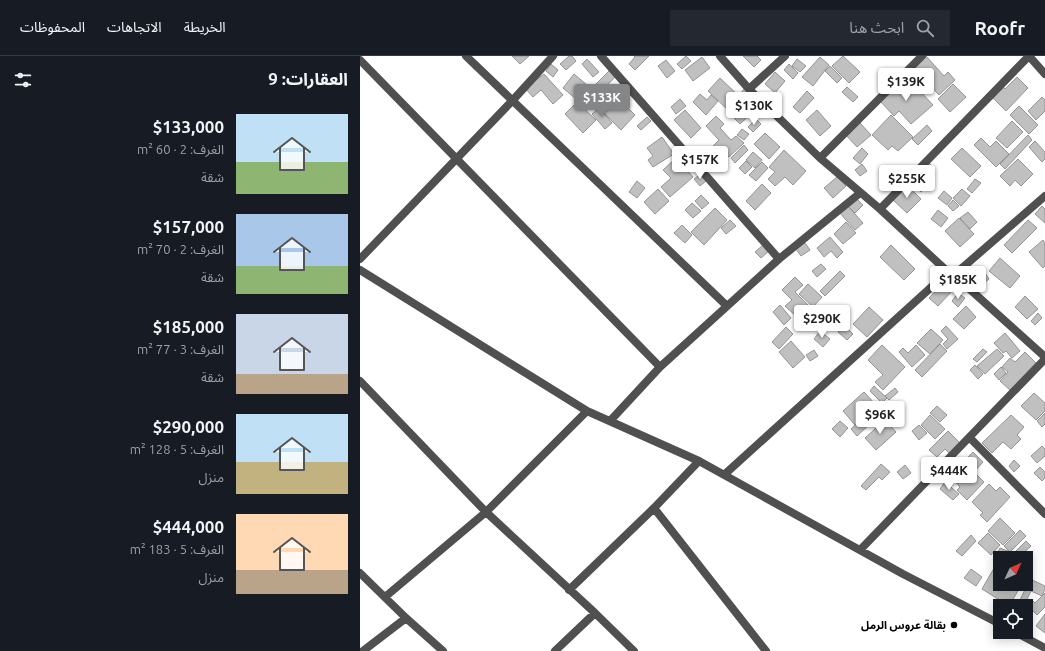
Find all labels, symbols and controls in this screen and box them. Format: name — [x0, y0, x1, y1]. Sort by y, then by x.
search box — [670, 10, 950, 46]
icon: search — [914, 17, 936, 39]
text: Roofr — [974, 17, 1025, 39]
text: المحفوظات — [20, 19, 85, 35]
text: الاتجاهات — [107, 19, 162, 35]
text: الخريطة — [184, 19, 226, 35]
text: ابحث هنا — [849, 19, 904, 36]
pin: $139K — [878, 68, 934, 102]
icon: filters — [12, 69, 34, 91]
text: العقارات: 9 — [268, 69, 348, 88]
text: $139K — [887, 74, 925, 88]
pin: $133K — [574, 84, 630, 118]
text: $133K — [583, 90, 621, 104]
pin: $130K — [726, 92, 782, 126]
text: $130K — [735, 98, 773, 112]
text: $133,000 — [153, 117, 224, 136]
icon: home — [268, 130, 316, 178]
text: الغرف: 2 · 60 m² — [137, 142, 224, 156]
pin: $157K — [672, 146, 728, 180]
text: $157K — [681, 152, 719, 166]
pin: $255K — [879, 165, 935, 199]
text: شقة — [201, 170, 224, 184]
text: $255K — [888, 171, 926, 185]
text: $157,000 — [153, 217, 224, 236]
icon: home — [268, 230, 316, 278]
text: الغرف: 2 · 70 m² — [137, 242, 224, 256]
pin: $185K — [930, 266, 986, 300]
text: شقة — [201, 270, 224, 284]
text: $185K — [939, 272, 977, 286]
pin: $290K — [794, 305, 850, 339]
text: $290K — [803, 311, 841, 325]
text: $185,000 — [153, 317, 224, 336]
icon: home — [268, 330, 316, 378]
text: الغرف: 3 · 77 m² — [137, 342, 224, 356]
text: شقة — [201, 370, 224, 384]
pin: $96K — [856, 401, 904, 435]
text: $96K — [865, 407, 895, 421]
text: $290,000 — [153, 417, 224, 436]
icon: home — [268, 430, 316, 478]
text: الغرف: 5 · 128 m² — [130, 442, 224, 456]
pin: $444K — [921, 457, 977, 491]
text: $444K — [930, 463, 968, 477]
text: منزل — [199, 470, 224, 484]
text: $444,000 — [153, 517, 224, 536]
icon: home — [268, 530, 316, 578]
text: الغرف: 5 · 183 m² — [130, 542, 224, 556]
north arrow — [993, 551, 1033, 591]
map controls — [993, 551, 1033, 639]
text: منزل — [199, 570, 224, 584]
button: locate — [993, 599, 1033, 639]
place label: بقالة عروس الرمل — [861, 619, 946, 632]
marker: بقالة عروس الرمل — [949, 620, 959, 630]

